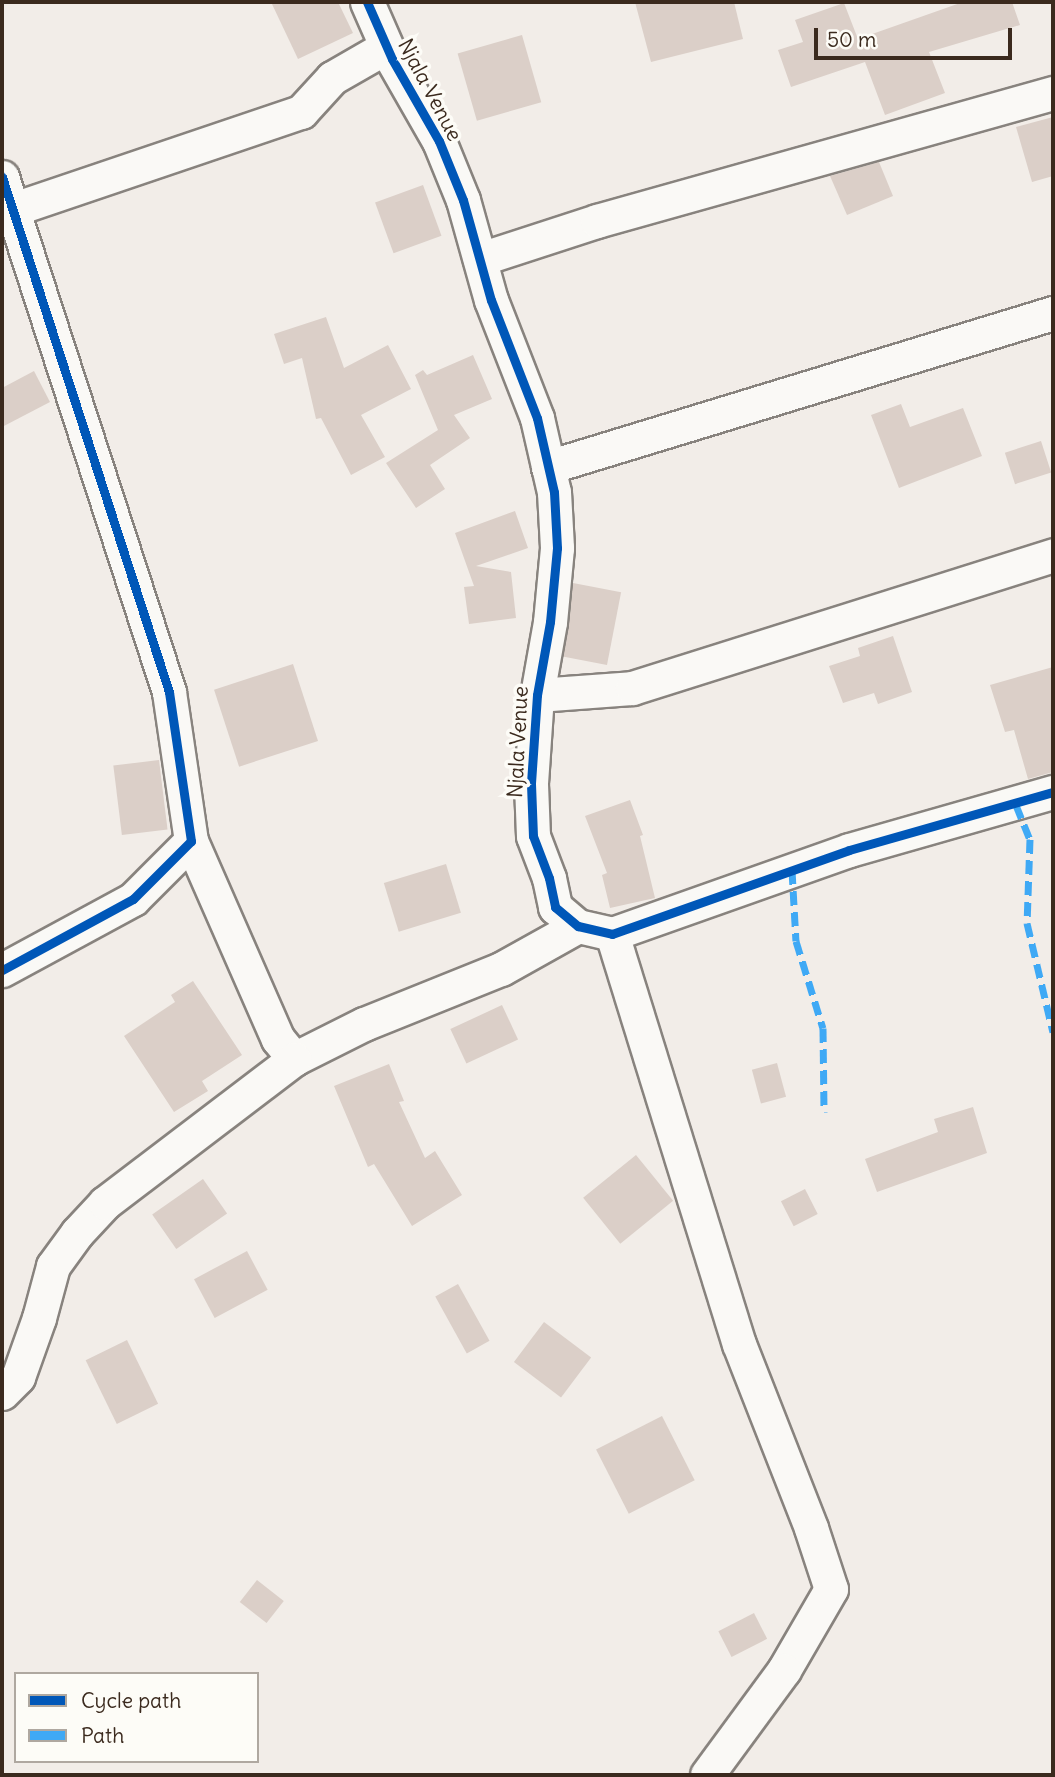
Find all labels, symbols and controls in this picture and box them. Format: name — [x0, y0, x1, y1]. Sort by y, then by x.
scale bar — [817, 14, 1015, 58]
text: 50 m — [827, 26, 876, 53]
street label: Njala Venue — [393, 35, 467, 145]
street label: Njala Venue — [502, 685, 534, 799]
legend — [14, 1672, 259, 1763]
text: Cycle path — [81, 1687, 181, 1714]
text: Path — [81, 1722, 124, 1749]

